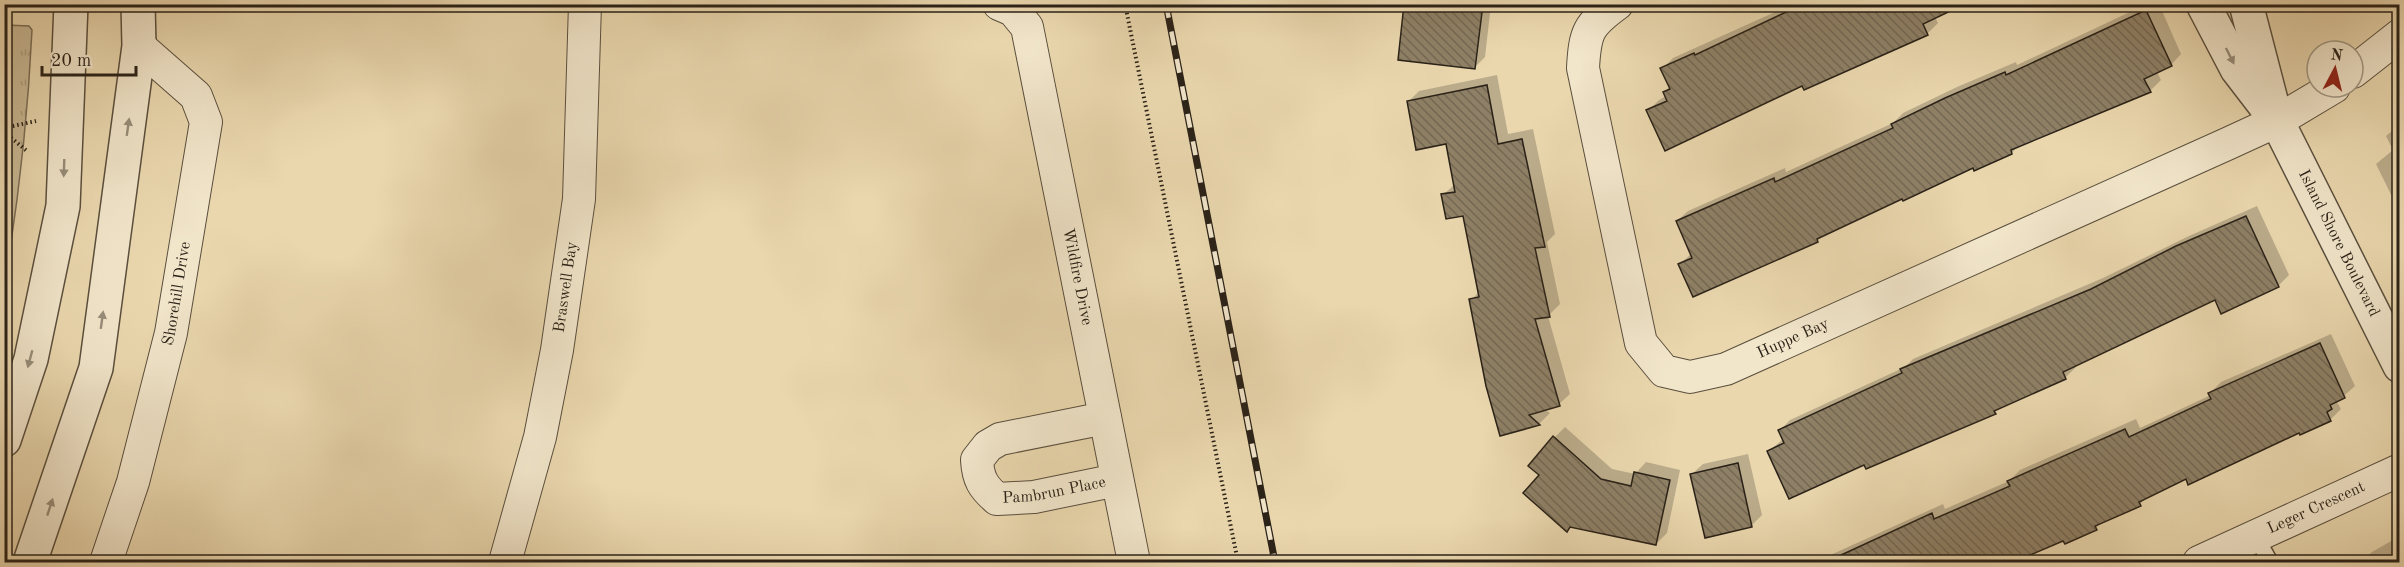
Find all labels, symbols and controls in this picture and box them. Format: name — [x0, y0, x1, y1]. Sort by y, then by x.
scale bar — [42, 39, 136, 77]
north arrow — [2305, 39, 2365, 99]
text: N — [2330, 47, 2344, 65]
one-way arrow — [2225, 48, 2235, 65]
text: 20 m — [51, 52, 91, 70]
one-way arrow — [124, 117, 133, 136]
one-way arrow — [60, 158, 69, 177]
street label: Island Shore Boulevard — [2295, 167, 2382, 319]
street label: Wildfire Drive — [1059, 227, 1094, 327]
street label: Braswell Bay — [552, 240, 581, 334]
street label: Shorehill Drive — [160, 241, 194, 347]
one-way arrow — [98, 311, 107, 330]
street label: Huppe Bay — [1755, 316, 1832, 362]
one-way arrow — [24, 350, 34, 368]
street label: Pambrun Place — [1002, 475, 1107, 507]
street label: Leger Crescent — [2265, 479, 2368, 538]
one-way arrow — [45, 498, 55, 516]

